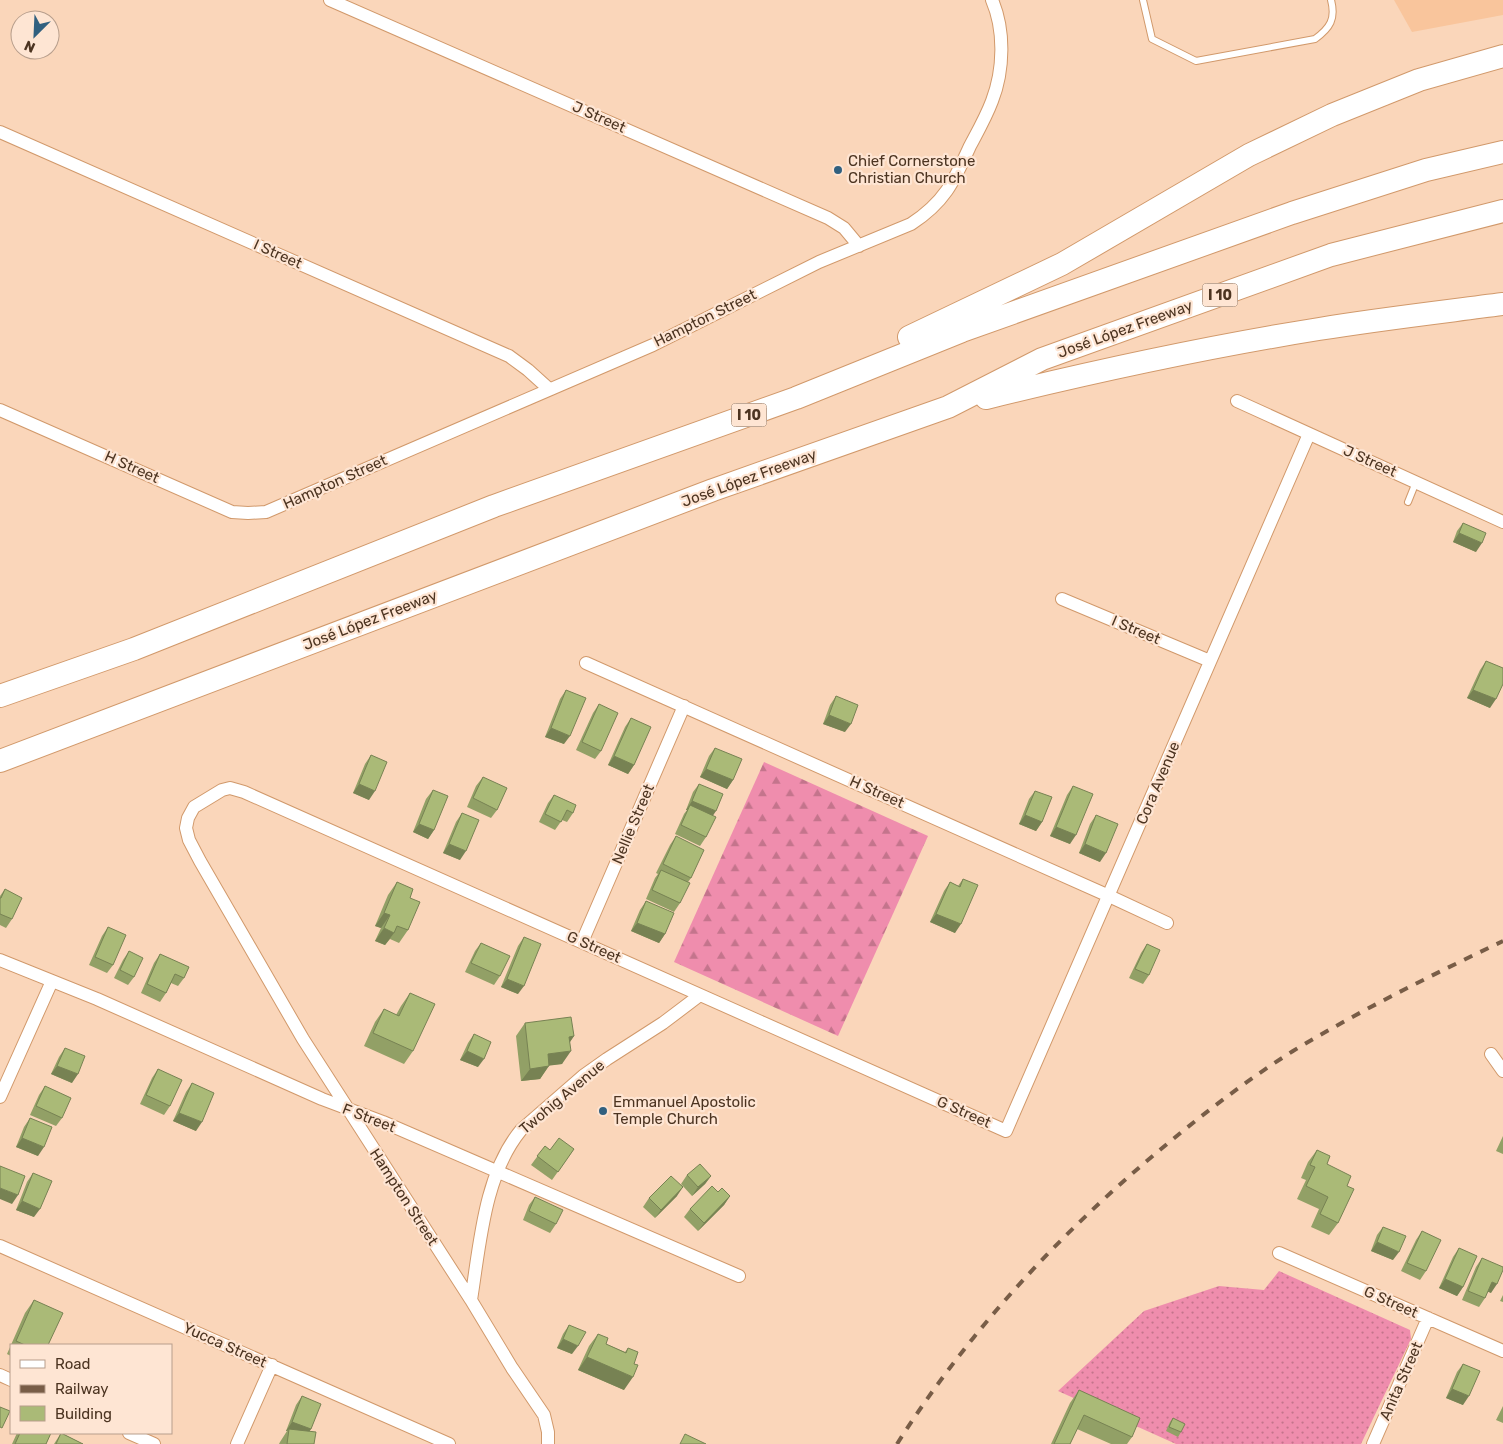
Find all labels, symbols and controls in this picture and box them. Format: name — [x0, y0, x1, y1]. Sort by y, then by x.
north arrow — [10, 10, 60, 60]
text: N — [22, 37, 38, 56]
street label: J Street — [570, 97, 629, 137]
place label: Chief Cornerstone Christian Church — [848, 152, 975, 187]
marker: Chief Cornerstone Christian Church — [832, 164, 844, 176]
street label: I Street — [251, 235, 305, 273]
road number: I 10 — [1202, 284, 1238, 306]
street label: Hampton Street — [651, 285, 759, 351]
street label: José López Freeway — [1055, 296, 1195, 362]
road number: I 10 — [732, 404, 766, 426]
street label: J Street — [1341, 441, 1400, 481]
street label: José López Freeway — [679, 445, 819, 511]
street label: H Street — [102, 447, 162, 487]
street label: Hampton Street — [280, 451, 390, 513]
street label: José López Freeway — [300, 586, 440, 654]
street label: I Street — [1109, 612, 1163, 648]
street label: Cora Avenue — [1132, 739, 1184, 827]
street label: H Street — [847, 772, 907, 812]
street label: Nellie Street — [608, 781, 658, 867]
street label: G Street — [564, 927, 624, 967]
street label: Twohig Avenue — [516, 1056, 608, 1138]
street label: G Street — [934, 1092, 994, 1132]
place label: Emmanuel Apostolic Temple Church — [613, 1093, 756, 1128]
street label: F Street — [340, 1100, 398, 1136]
marker: Emmanuel Apostolic Temple Church — [597, 1105, 609, 1117]
street label: Hampton Street — [366, 1145, 442, 1249]
street label: G Street — [1361, 1282, 1421, 1322]
street label: Yucca Street — [180, 1319, 270, 1372]
street label: Anita Street — [1376, 1339, 1426, 1423]
legend — [10, 1344, 172, 1434]
text: Road — [55, 1355, 91, 1373]
text: Railway — [55, 1380, 109, 1398]
text: Building — [55, 1405, 112, 1423]

